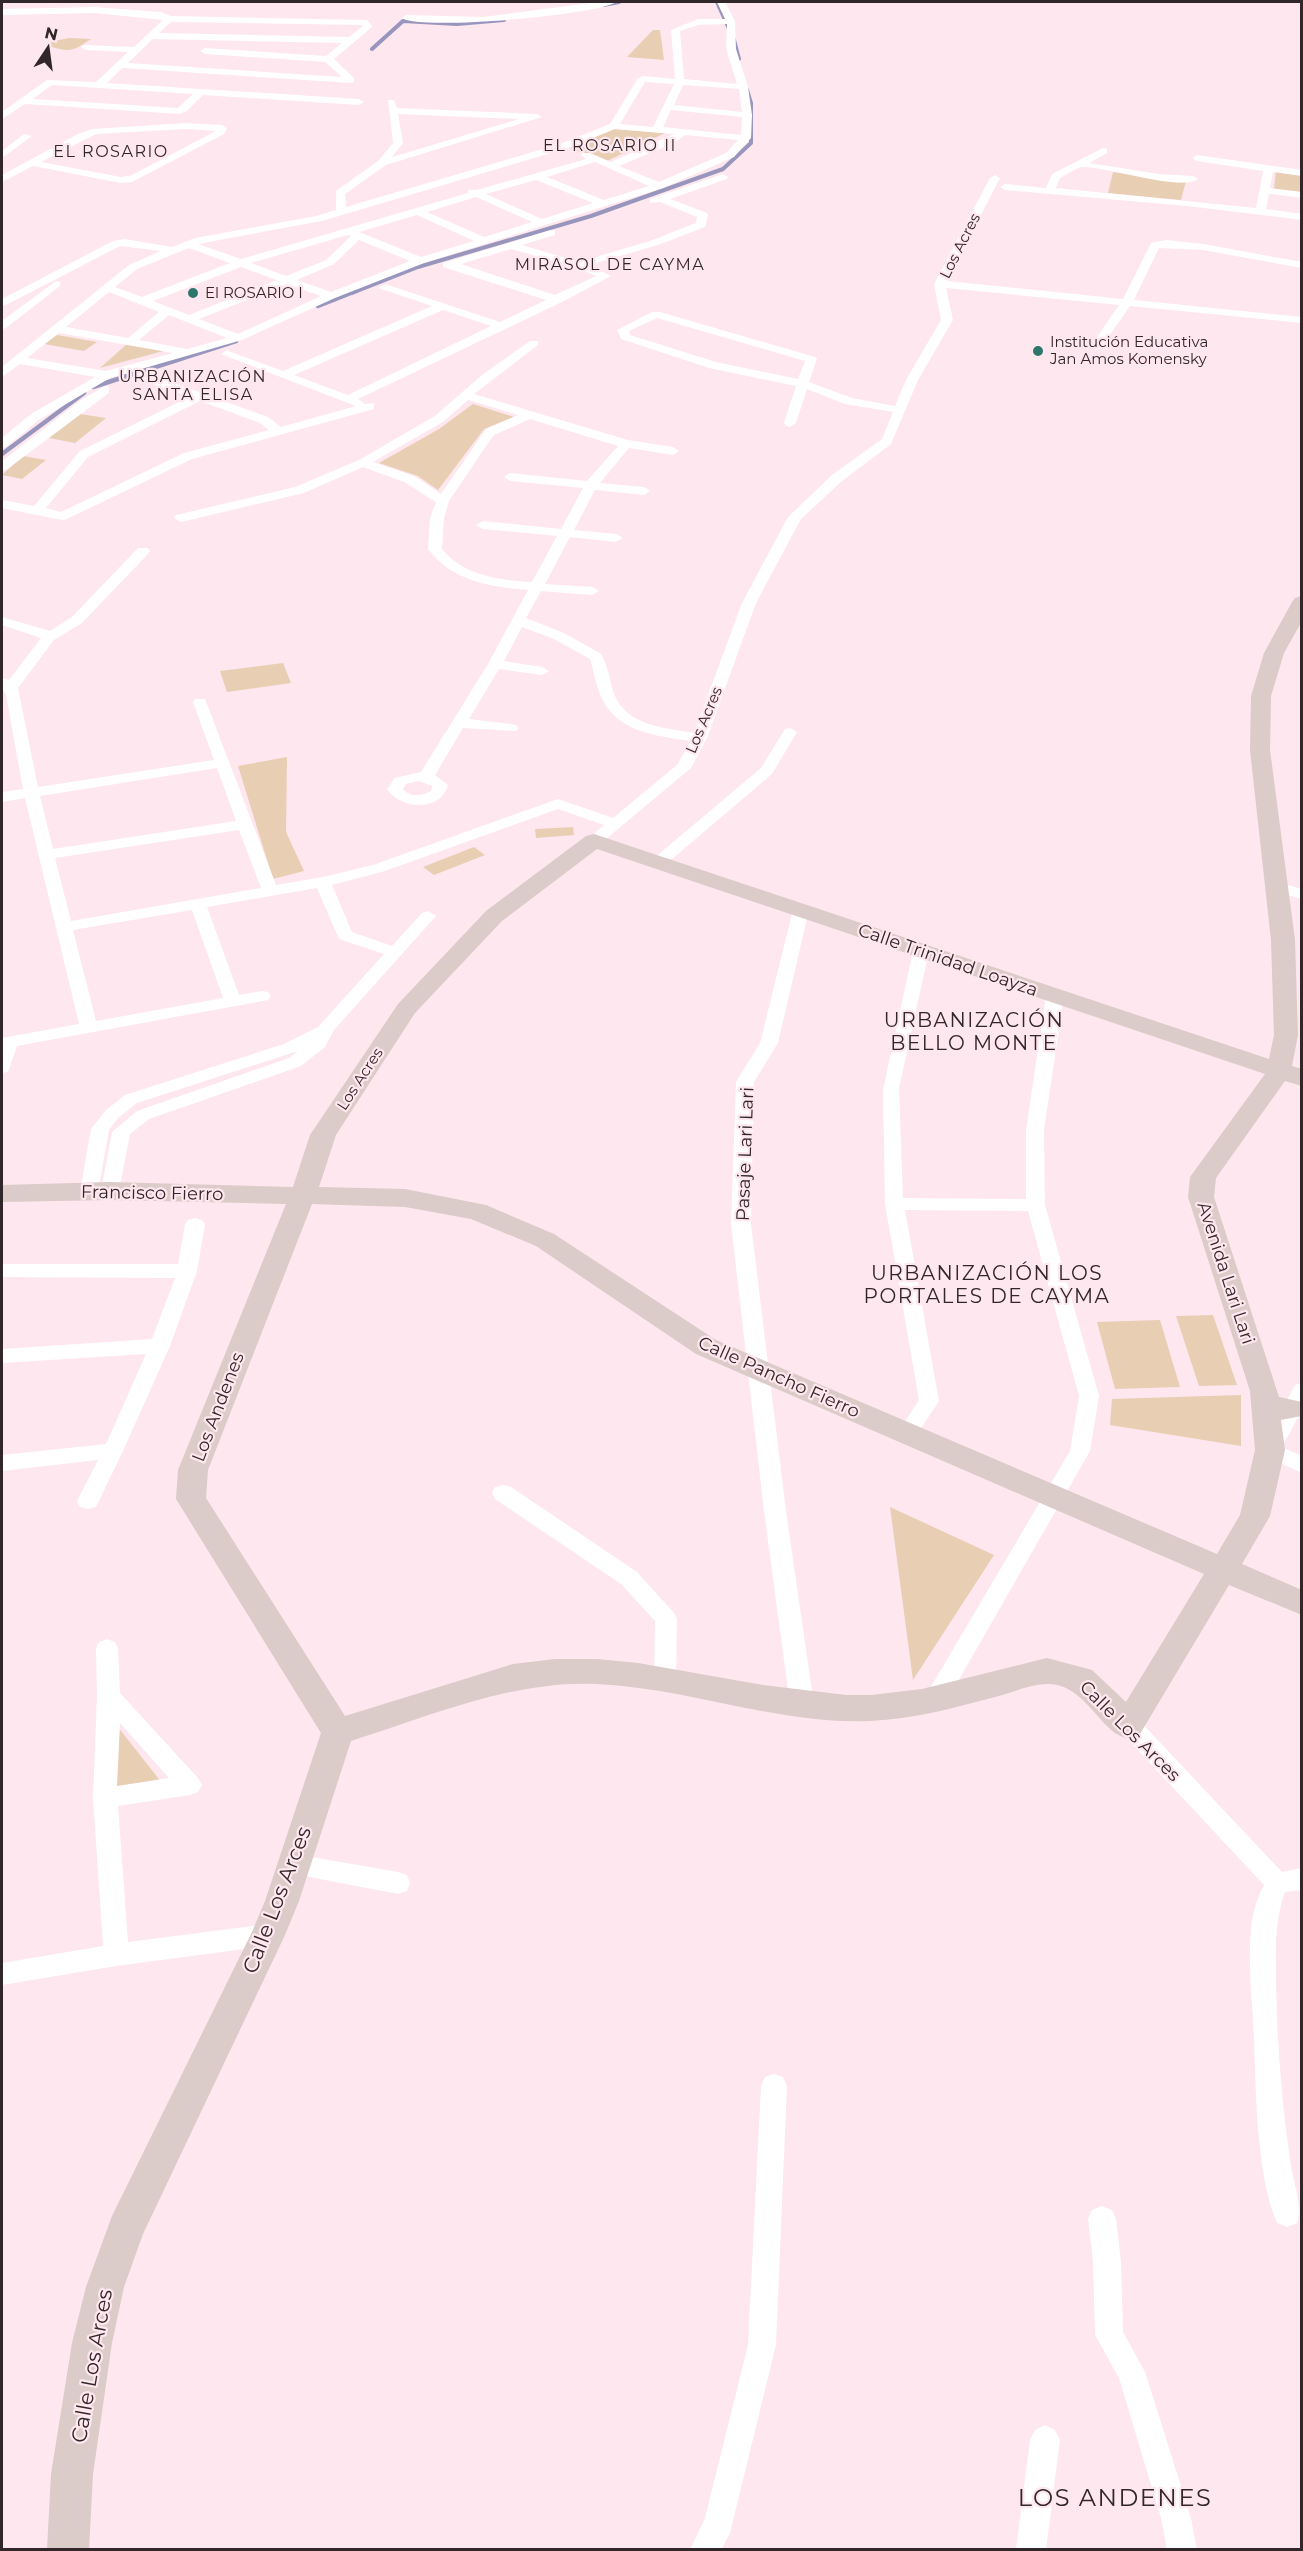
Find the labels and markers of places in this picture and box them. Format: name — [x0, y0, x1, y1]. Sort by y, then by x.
place label: El ROSARIO I — [205, 283, 303, 302]
marker: El ROSARIO I — [186, 286, 200, 300]
place label: Institución Educativa Jan Amos Komensky — [1049, 332, 1208, 368]
marker: Institución Educativa Jan Amos Komensky — [1031, 344, 1045, 358]

